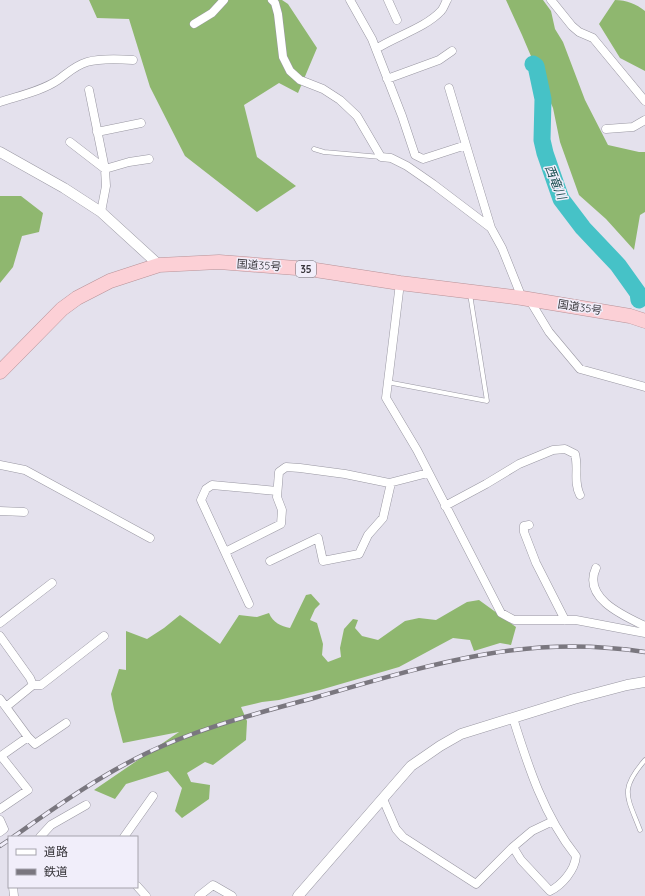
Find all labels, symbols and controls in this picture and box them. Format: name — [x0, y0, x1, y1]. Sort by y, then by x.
water label: 西竜川 — [542, 162, 570, 203]
street label: 国道35号 — [236, 256, 282, 274]
road number: 35 — [296, 261, 316, 277]
street label: 国道35号 — [557, 297, 603, 317]
legend — [8, 836, 138, 888]
text: 道路 — [44, 844, 68, 859]
text: 鉄道 — [44, 864, 68, 879]

